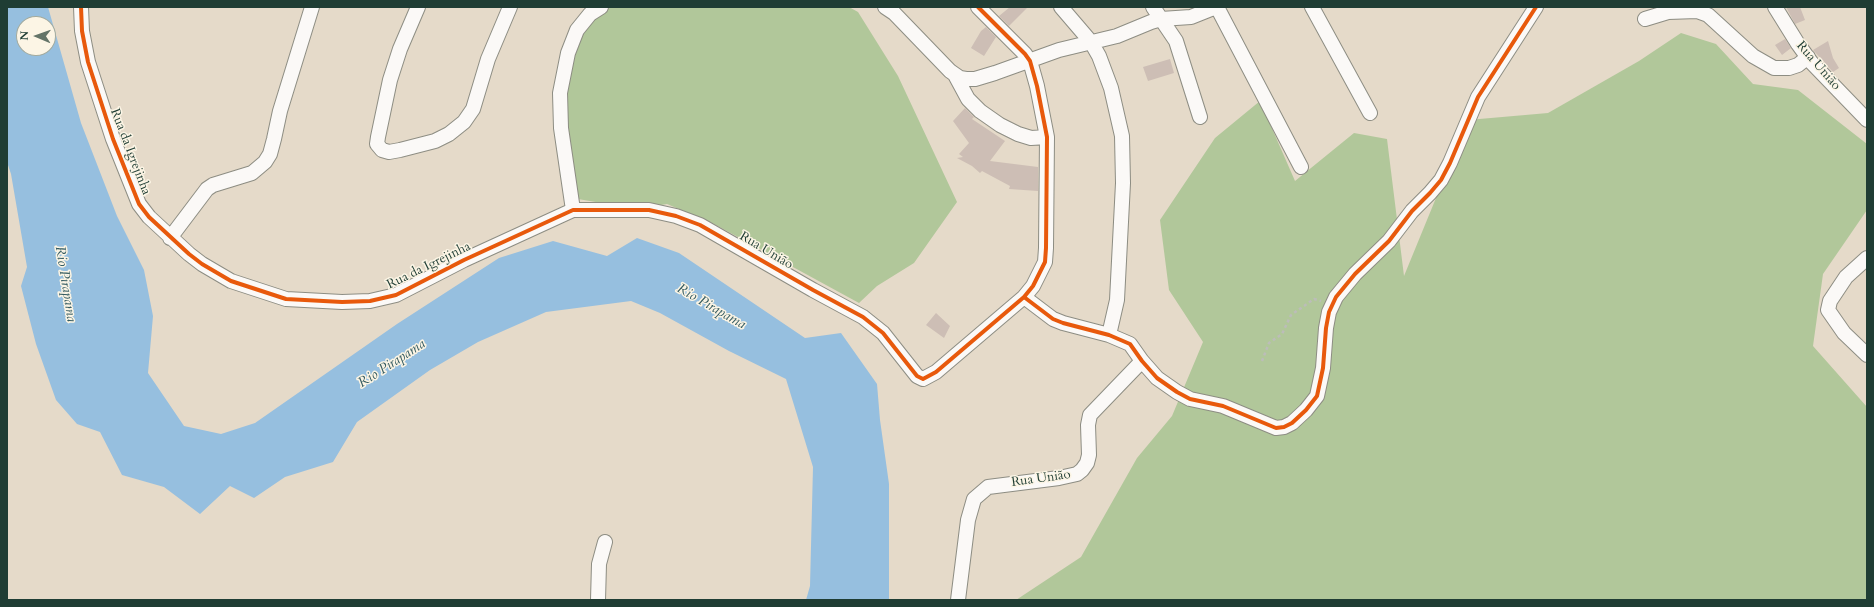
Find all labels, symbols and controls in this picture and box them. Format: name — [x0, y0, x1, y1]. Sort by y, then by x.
north arrow — [16, 16, 56, 56]
text: N — [17, 31, 32, 41]
street label: Rua União — [1793, 38, 1843, 94]
street label: Rua da Igrejinha — [106, 107, 154, 197]
street label: Rua União — [736, 229, 796, 273]
street label: Rua da Igrejinha — [385, 239, 473, 293]
water label: Rio Pirapama — [51, 245, 79, 323]
water label: Rio Pirapama — [674, 281, 748, 333]
water label: Rio Pirapama — [355, 336, 429, 392]
street label: Rua União — [1010, 467, 1072, 491]

